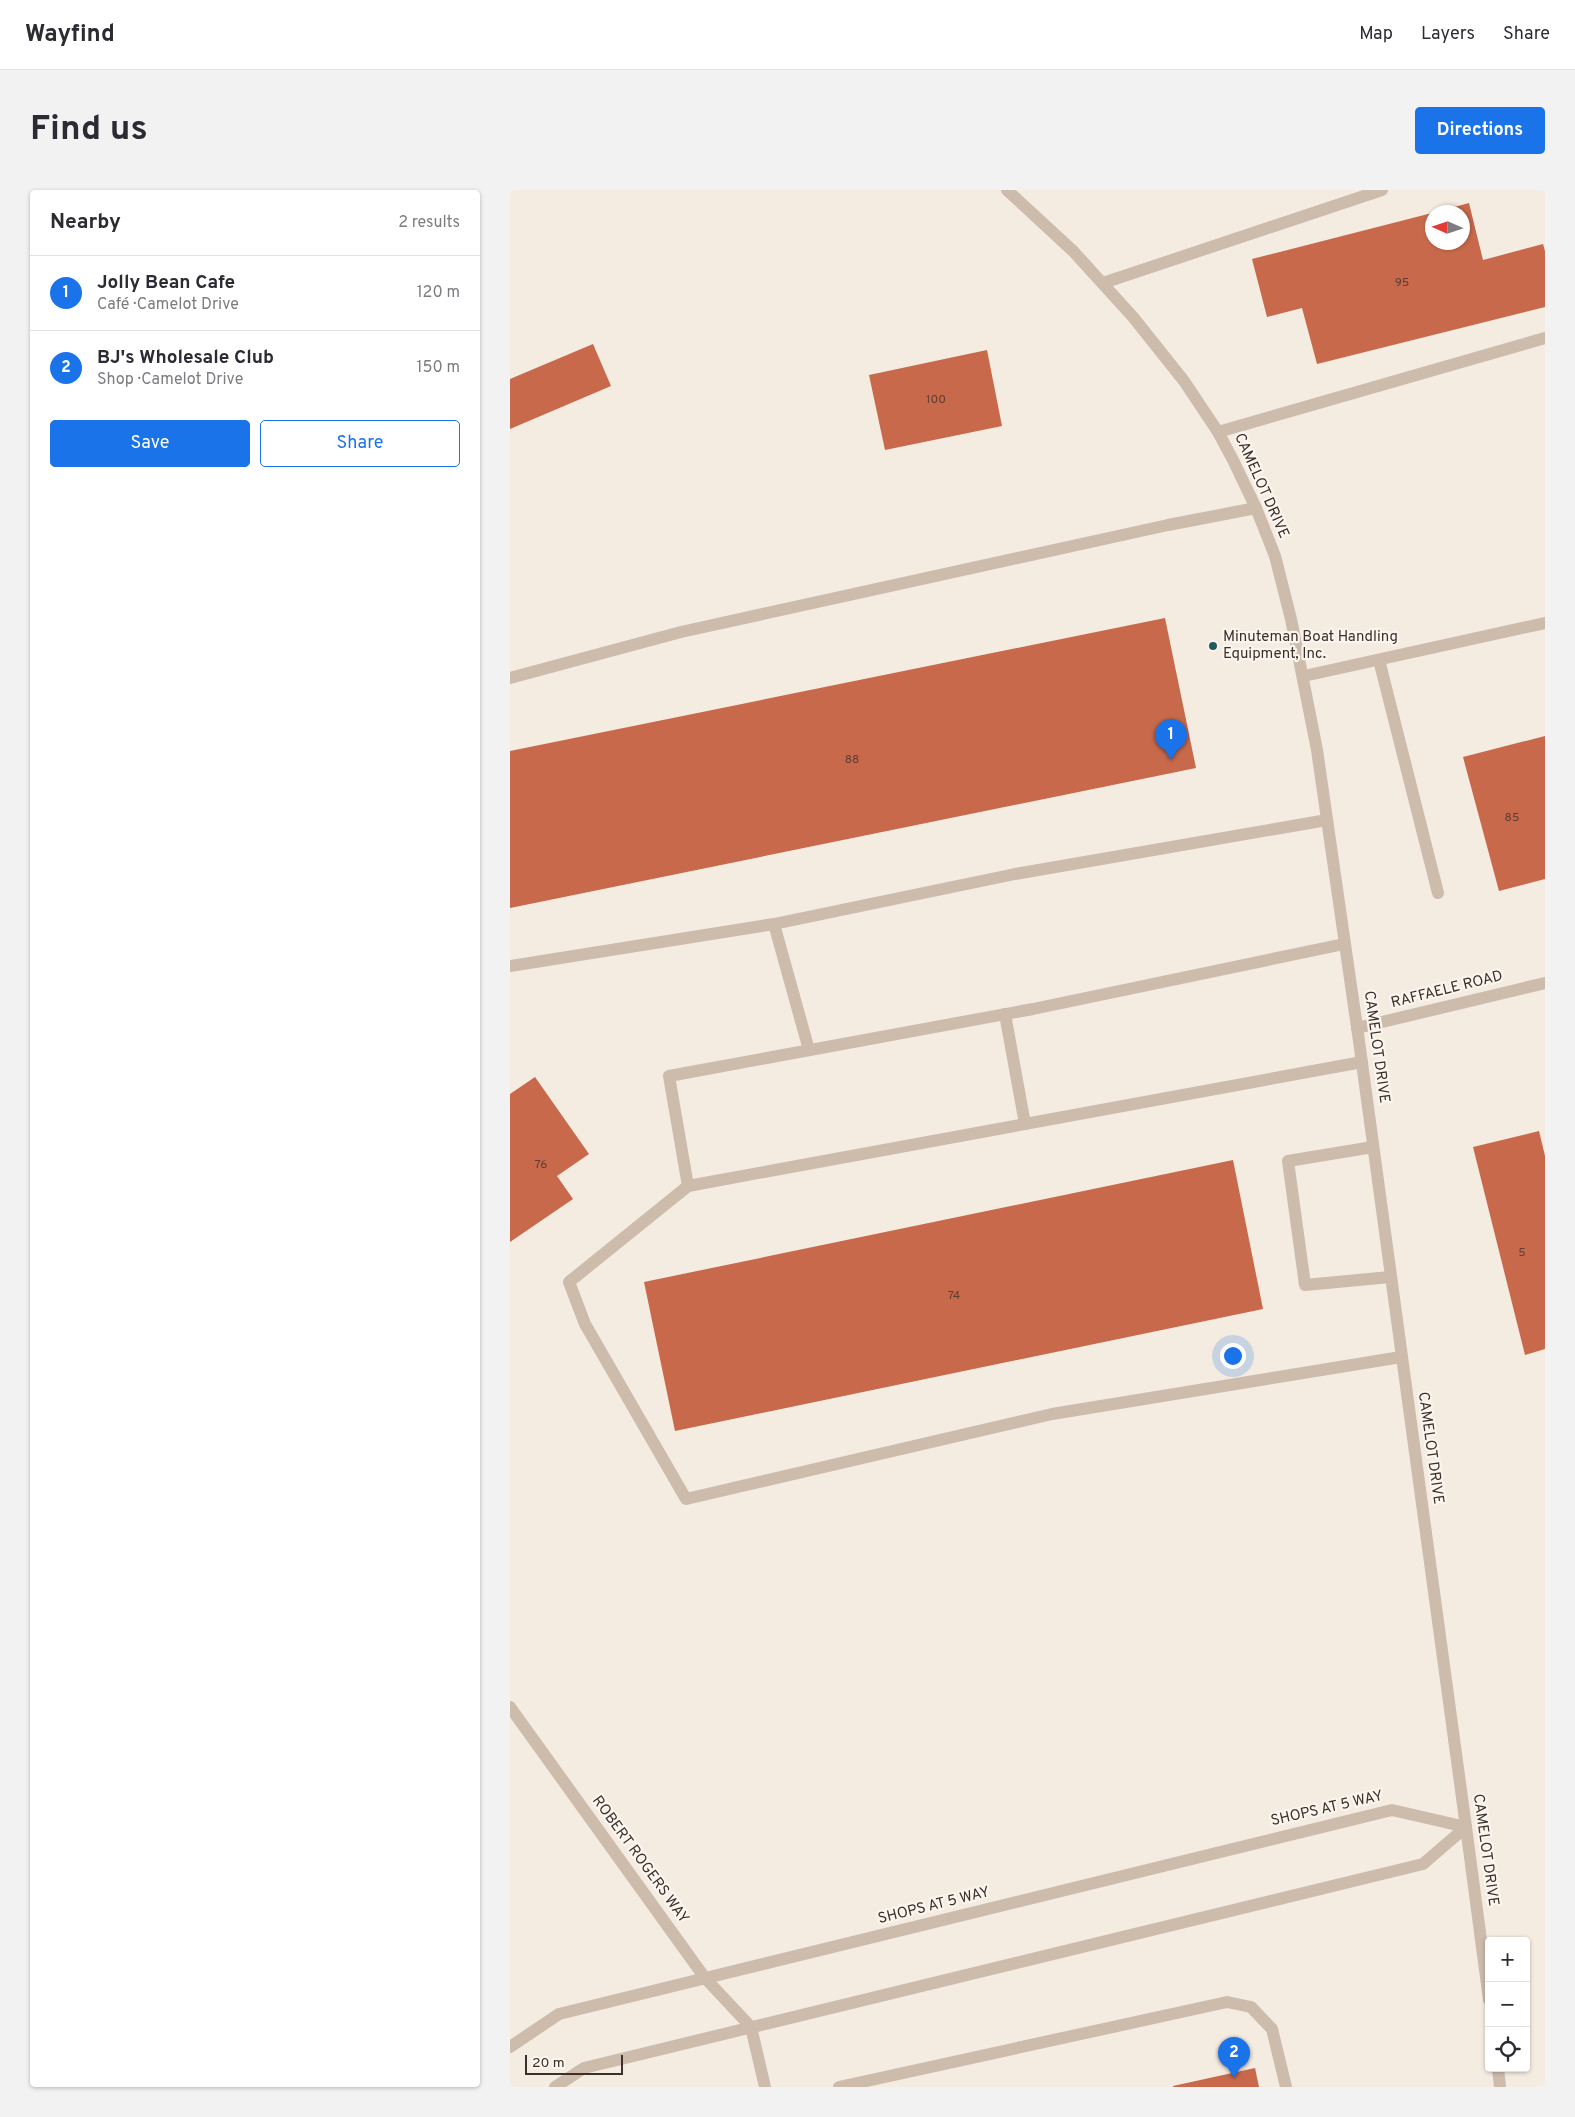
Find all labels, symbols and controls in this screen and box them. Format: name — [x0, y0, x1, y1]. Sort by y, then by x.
text: Wayfind — [25, 20, 115, 50]
text: Map — [1359, 23, 1393, 46]
text: Layers — [1421, 23, 1475, 46]
text: Share — [1503, 23, 1550, 46]
button: Directions — [1415, 107, 1545, 154]
text: Find us — [30, 108, 148, 152]
north arrow — [1425, 205, 1470, 250]
text: Nearby — [50, 209, 121, 236]
text: 2 results — [398, 213, 460, 233]
text: Jolly Bean Cafe — [97, 271, 235, 295]
house number: 95 — [1395, 275, 1409, 291]
text: 1 — [63, 283, 69, 303]
text: 120 m — [417, 283, 460, 303]
text: Café · Camelot Drive — [97, 295, 239, 315]
text: BJ's Wholesale Club — [97, 346, 274, 370]
text: 2 — [61, 358, 71, 378]
text: 150 m — [417, 358, 460, 378]
text: Shop · Camelot Drive — [97, 370, 243, 390]
house number: 100 — [926, 392, 946, 408]
button: Save — [50, 420, 250, 467]
button: Share — [260, 420, 460, 467]
street label: CAMELOT DRIVE — [1229, 430, 1293, 542]
place label: Minuteman Boat Handling Equipment, Inc. — [1223, 628, 1398, 664]
marker: Minuteman Boat Handling Equipment, Inc. — [1207, 640, 1219, 652]
pin: 1 — [1155, 719, 1187, 760]
house number: 88 — [845, 752, 859, 768]
house number: 85 — [1505, 810, 1519, 826]
street label: RAFFAELE ROAD — [1389, 967, 1505, 1013]
street label: CAMELOT DRIVE — [1359, 990, 1393, 1104]
house number: 76 — [535, 1157, 547, 1173]
house number: 5 — [1518, 1245, 1526, 1261]
house number: 74 — [948, 1288, 960, 1304]
your location — [1220, 1343, 1246, 1369]
street label: CAMELOT DRIVE — [1413, 1391, 1447, 1505]
street label: SHOPS AT 5 WAY — [1269, 1787, 1385, 1831]
street label: ROBERT ROGERS WAY — [587, 1792, 693, 1928]
street label: CAMELOT DRIVE — [1468, 1793, 1502, 1907]
street label: SHOPS AT 5 WAY — [876, 1883, 992, 1929]
map controls — [1485, 1937, 1530, 2072]
button: + — [1485, 1937, 1530, 1982]
button: − — [1485, 1982, 1530, 2027]
button: locate — [1485, 2027, 1530, 2072]
pin: 2 — [1218, 2037, 1250, 2078]
scale bar — [525, 2052, 622, 2075]
text: 20 m — [532, 2055, 565, 2072]

